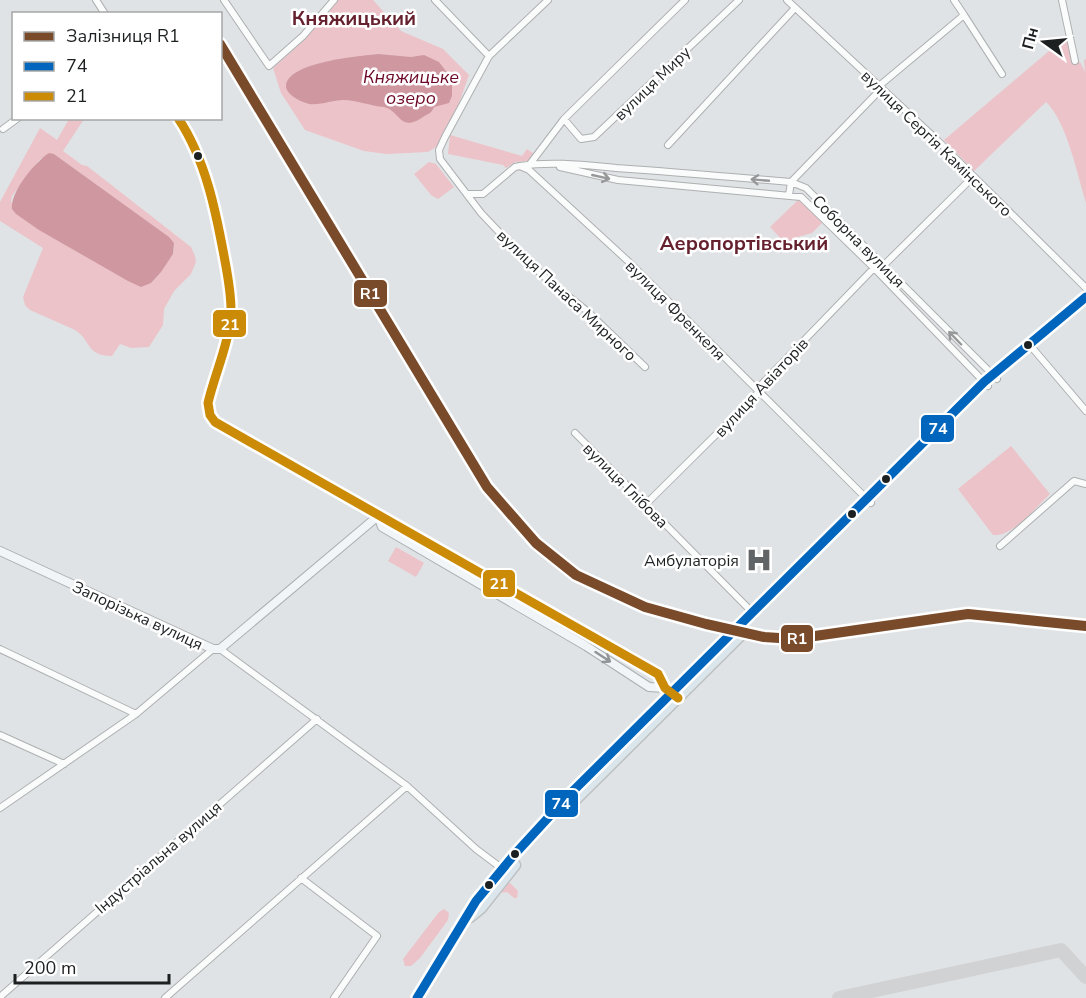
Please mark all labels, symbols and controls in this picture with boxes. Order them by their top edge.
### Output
district label: Княжицький [292,5,416,32]
legend [12,12,222,120]
north arrow [1014,12,1074,72]
text: Залізниця R1 [66,24,180,48]
text: Пн [1017,25,1044,52]
street label: вулиця Миру [610,41,696,126]
text: 74 [66,54,88,78]
water label: Княжицьке озеро [363,65,459,110]
street label: вулиця Сергія Камінського [856,66,1017,222]
text: 21 [66,84,88,108]
unlabelled marker [192,150,204,162]
one-way arrow [592,171,611,183]
one-way arrow [751,174,771,185]
street label: Соборна вулиця [807,191,909,293]
street label: вулиця Панаса Мирного [492,225,641,366]
district label: Аеропортівський [660,230,828,257]
street label: вулиця Френкеля [620,256,730,366]
line badge: R1 [353,279,388,308]
text: R1 [360,283,380,305]
line badge: 21 [212,309,247,338]
text: 21 [220,314,240,336]
one-way arrow [948,330,963,345]
street label: вулиця Авіаторів [710,333,814,442]
unlabelled marker [1022,339,1034,351]
line badge: 74 [920,414,955,443]
text: 74 [928,418,948,440]
street label: вулиця Глібова [578,438,673,533]
unlabelled marker [880,473,892,485]
unlabelled marker [846,508,858,520]
hospital icon: Амбулаторія [744,545,774,575]
place label: Амбулаторія [644,550,739,572]
line badge: 21 [482,569,516,598]
text: 21 [489,573,509,595]
street label: Запорізька вулиця [69,576,206,656]
line badge: R1 [780,624,814,653]
text: R1 [787,628,807,650]
one-way arrow [594,651,611,663]
line badge: 74 [544,789,579,818]
text: 74 [551,793,571,815]
street label: Індустріальна вулиця [91,797,227,919]
unlabelled marker [509,848,521,860]
unlabelled marker [483,879,495,891]
scale bar [15,947,170,985]
text: 200 m [24,956,76,980]

